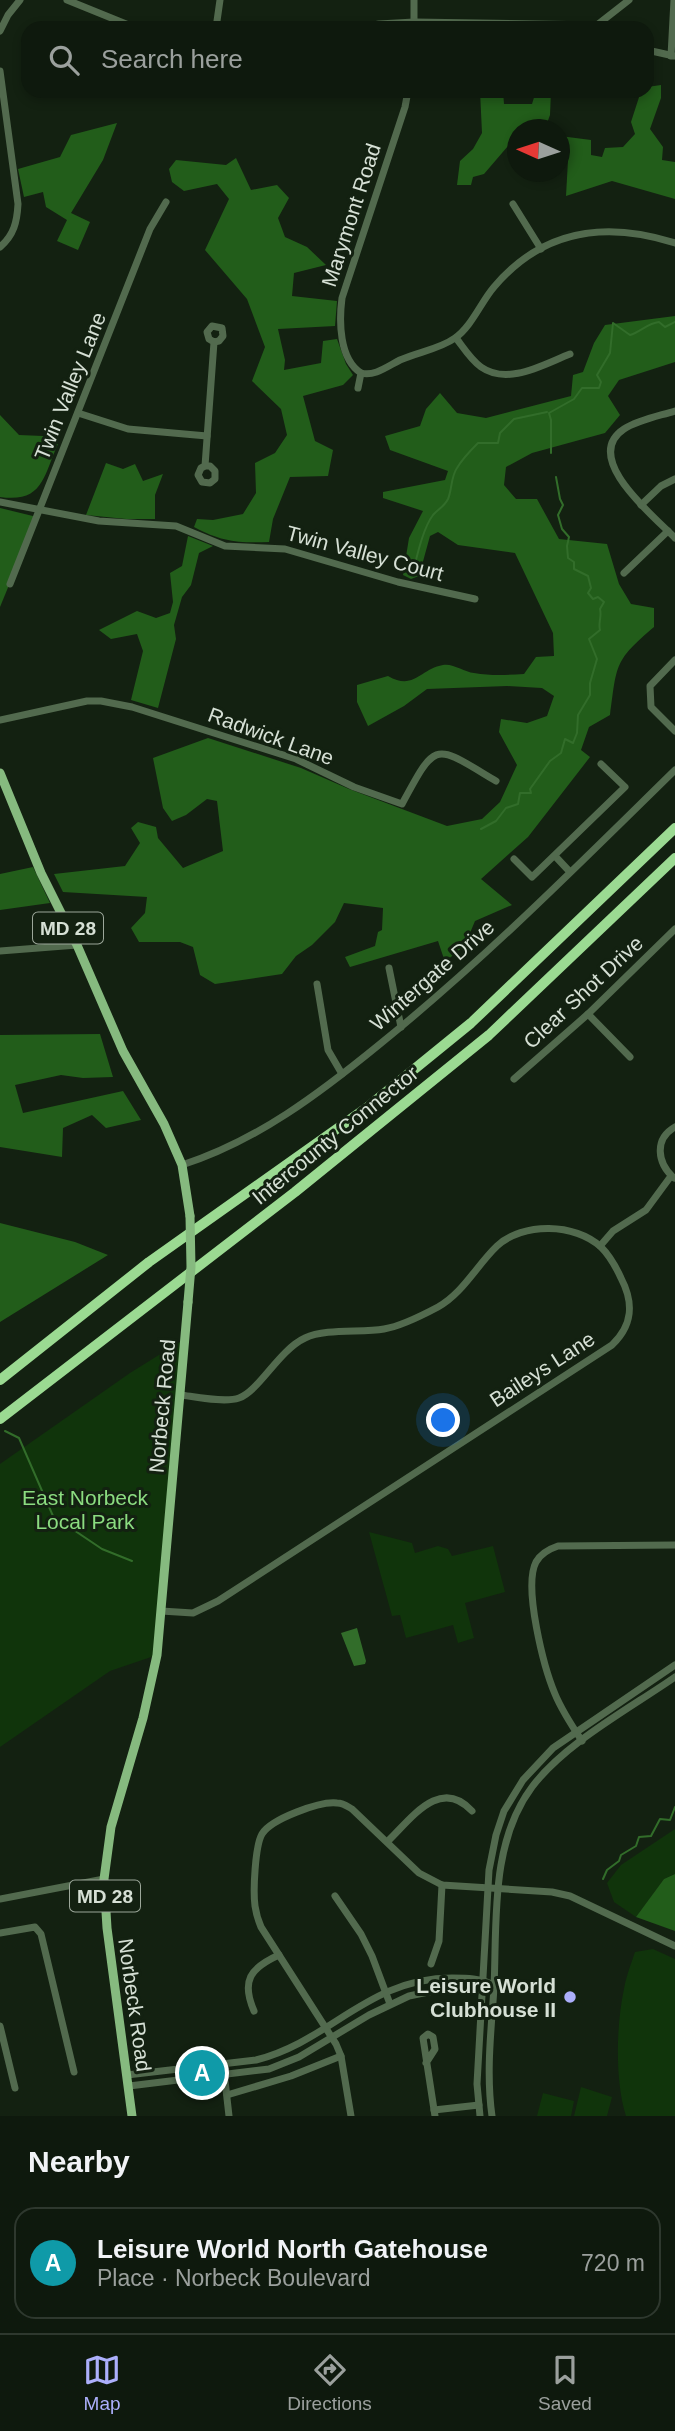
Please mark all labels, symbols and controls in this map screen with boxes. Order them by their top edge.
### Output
search box [21,21,654,98]
icon: search [45,41,83,79]
text: Search here [101,44,243,74]
north arrow [507,119,570,182]
street label: Marymont Road [317,140,385,290]
street label: Twin Valley Lane [30,309,110,463]
street label: Twin Valley Court [284,521,446,585]
street label: Radwick Lane [205,703,337,769]
road number: MD 28 [33,912,103,944]
street label: Wintergate Drive [365,915,499,1035]
street label: Clear Shot Drive [519,931,647,1053]
street label: Intercounty Connector [247,1061,423,1209]
street label: Baileys Lane [485,1327,599,1411]
street label: Norbeck Road [145,1338,179,1474]
your location [426,1403,460,1437]
park label: East Norbeck Local Park [22,1486,149,1533]
road number: MD 28 [70,1880,140,1912]
street label: Norbeck Road [114,1937,156,2073]
place label: Leisure World Clubhouse II [416,1974,556,2021]
marker: Leisure World Clubhouse II [562,1989,578,2005]
pin: A [179,2047,225,2099]
text: Nearby [28,2145,130,2178]
text: Leisure World North Gatehouse [97,2234,488,2264]
text: A [45,2250,61,2276]
text: 720 m [581,2250,645,2276]
text: Place · Norbeck Boulevard [97,2265,371,2291]
tab: Map [83,2351,121,2415]
tab: Directions [287,2351,372,2415]
tab: Saved [538,2351,592,2415]

